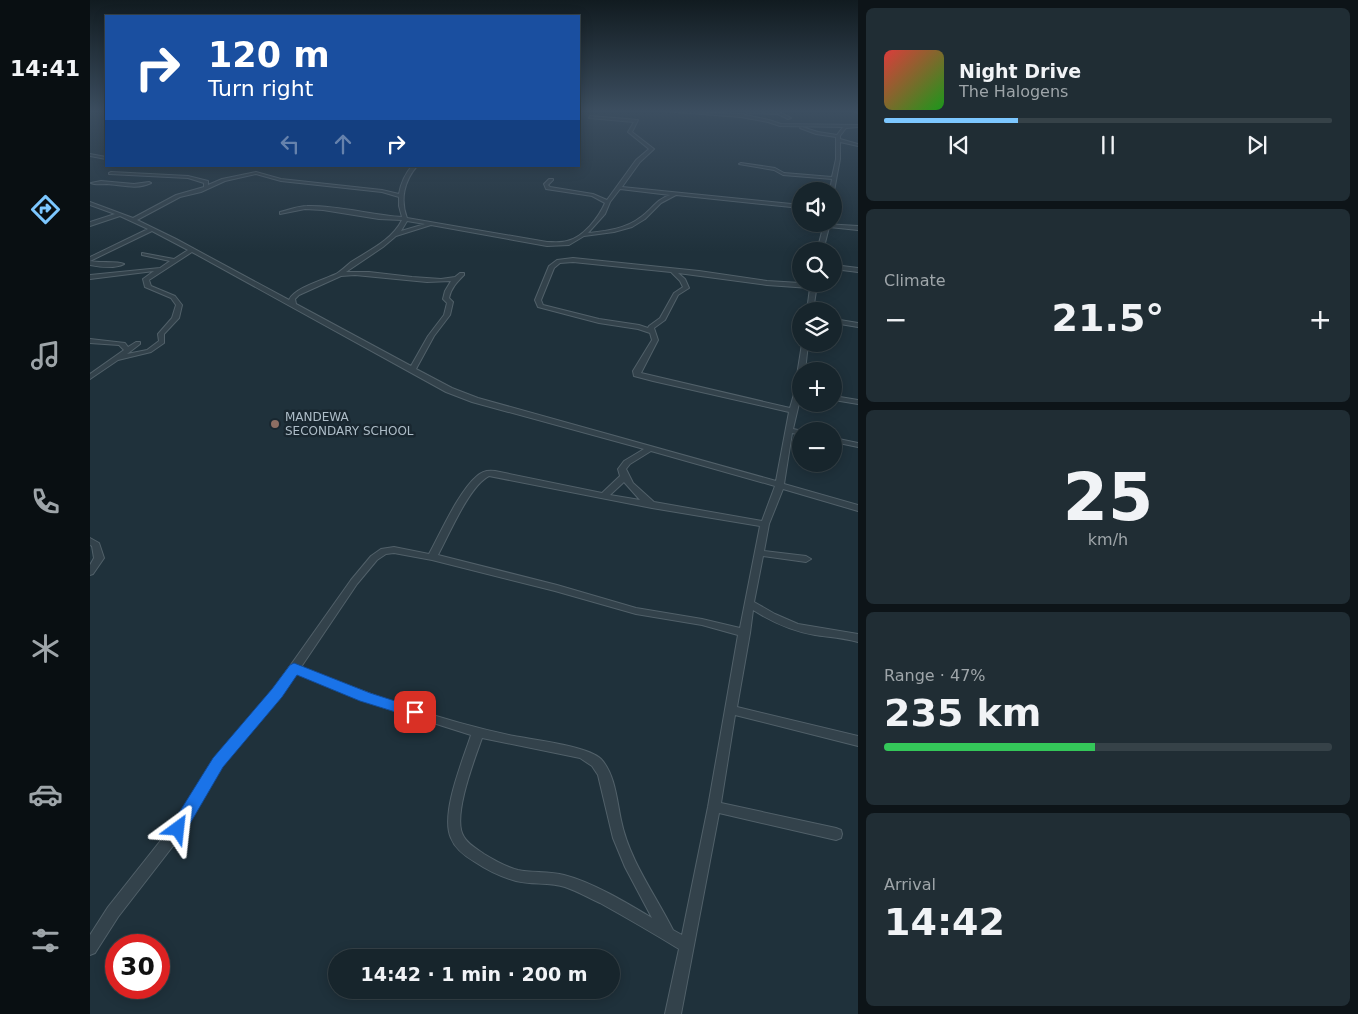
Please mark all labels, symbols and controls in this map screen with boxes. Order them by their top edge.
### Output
icon: right [125,35,190,100]
text: 120 m [208,35,330,75]
text: 14:41 [10,56,80,81]
text: Night Drive [959,60,1081,82]
text: Turn right [208,76,313,101]
text: The Halogens [959,82,1068,101]
icon: left [276,130,304,158]
icon: ahead [329,130,357,158]
icon: right [382,130,410,158]
icon: previous [945,131,973,159]
icon: pause [1094,131,1122,159]
icon: next [1243,131,1271,159]
map controls [792,182,842,472]
button: sound [792,182,842,232]
icon: directions [28,192,63,227]
button: search [792,242,842,292]
text: Climate [884,271,946,290]
text: 21.5° [1052,296,1164,340]
button: layers [792,302,842,352]
text: − [884,303,907,336]
text: + [1309,303,1332,336]
icon: music [28,338,63,373]
button: + [792,362,842,412]
place label: MANDEWA SECONDARY SCHOOL [285,410,414,438]
marker: MANDEWA SECONDARY SCHOOL [269,418,281,430]
button: − [792,422,842,472]
text: 25 [1063,460,1153,535]
icon: phone [28,484,63,519]
text: km/h [1088,530,1128,549]
icon: climate [28,631,63,666]
text: Range · 47% [884,666,986,685]
pin [394,691,436,733]
text: 235 km [884,691,1041,735]
icon: arrive [401,698,429,726]
icon: car [28,777,63,812]
position arrow [151,802,203,854]
text: Arrival [884,875,936,894]
text: 14:42 [884,900,1005,944]
icon: filters [28,923,63,958]
speed limit sign: 30 [105,934,170,999]
text: 14:42 · 1 min · 200 m [360,963,588,985]

